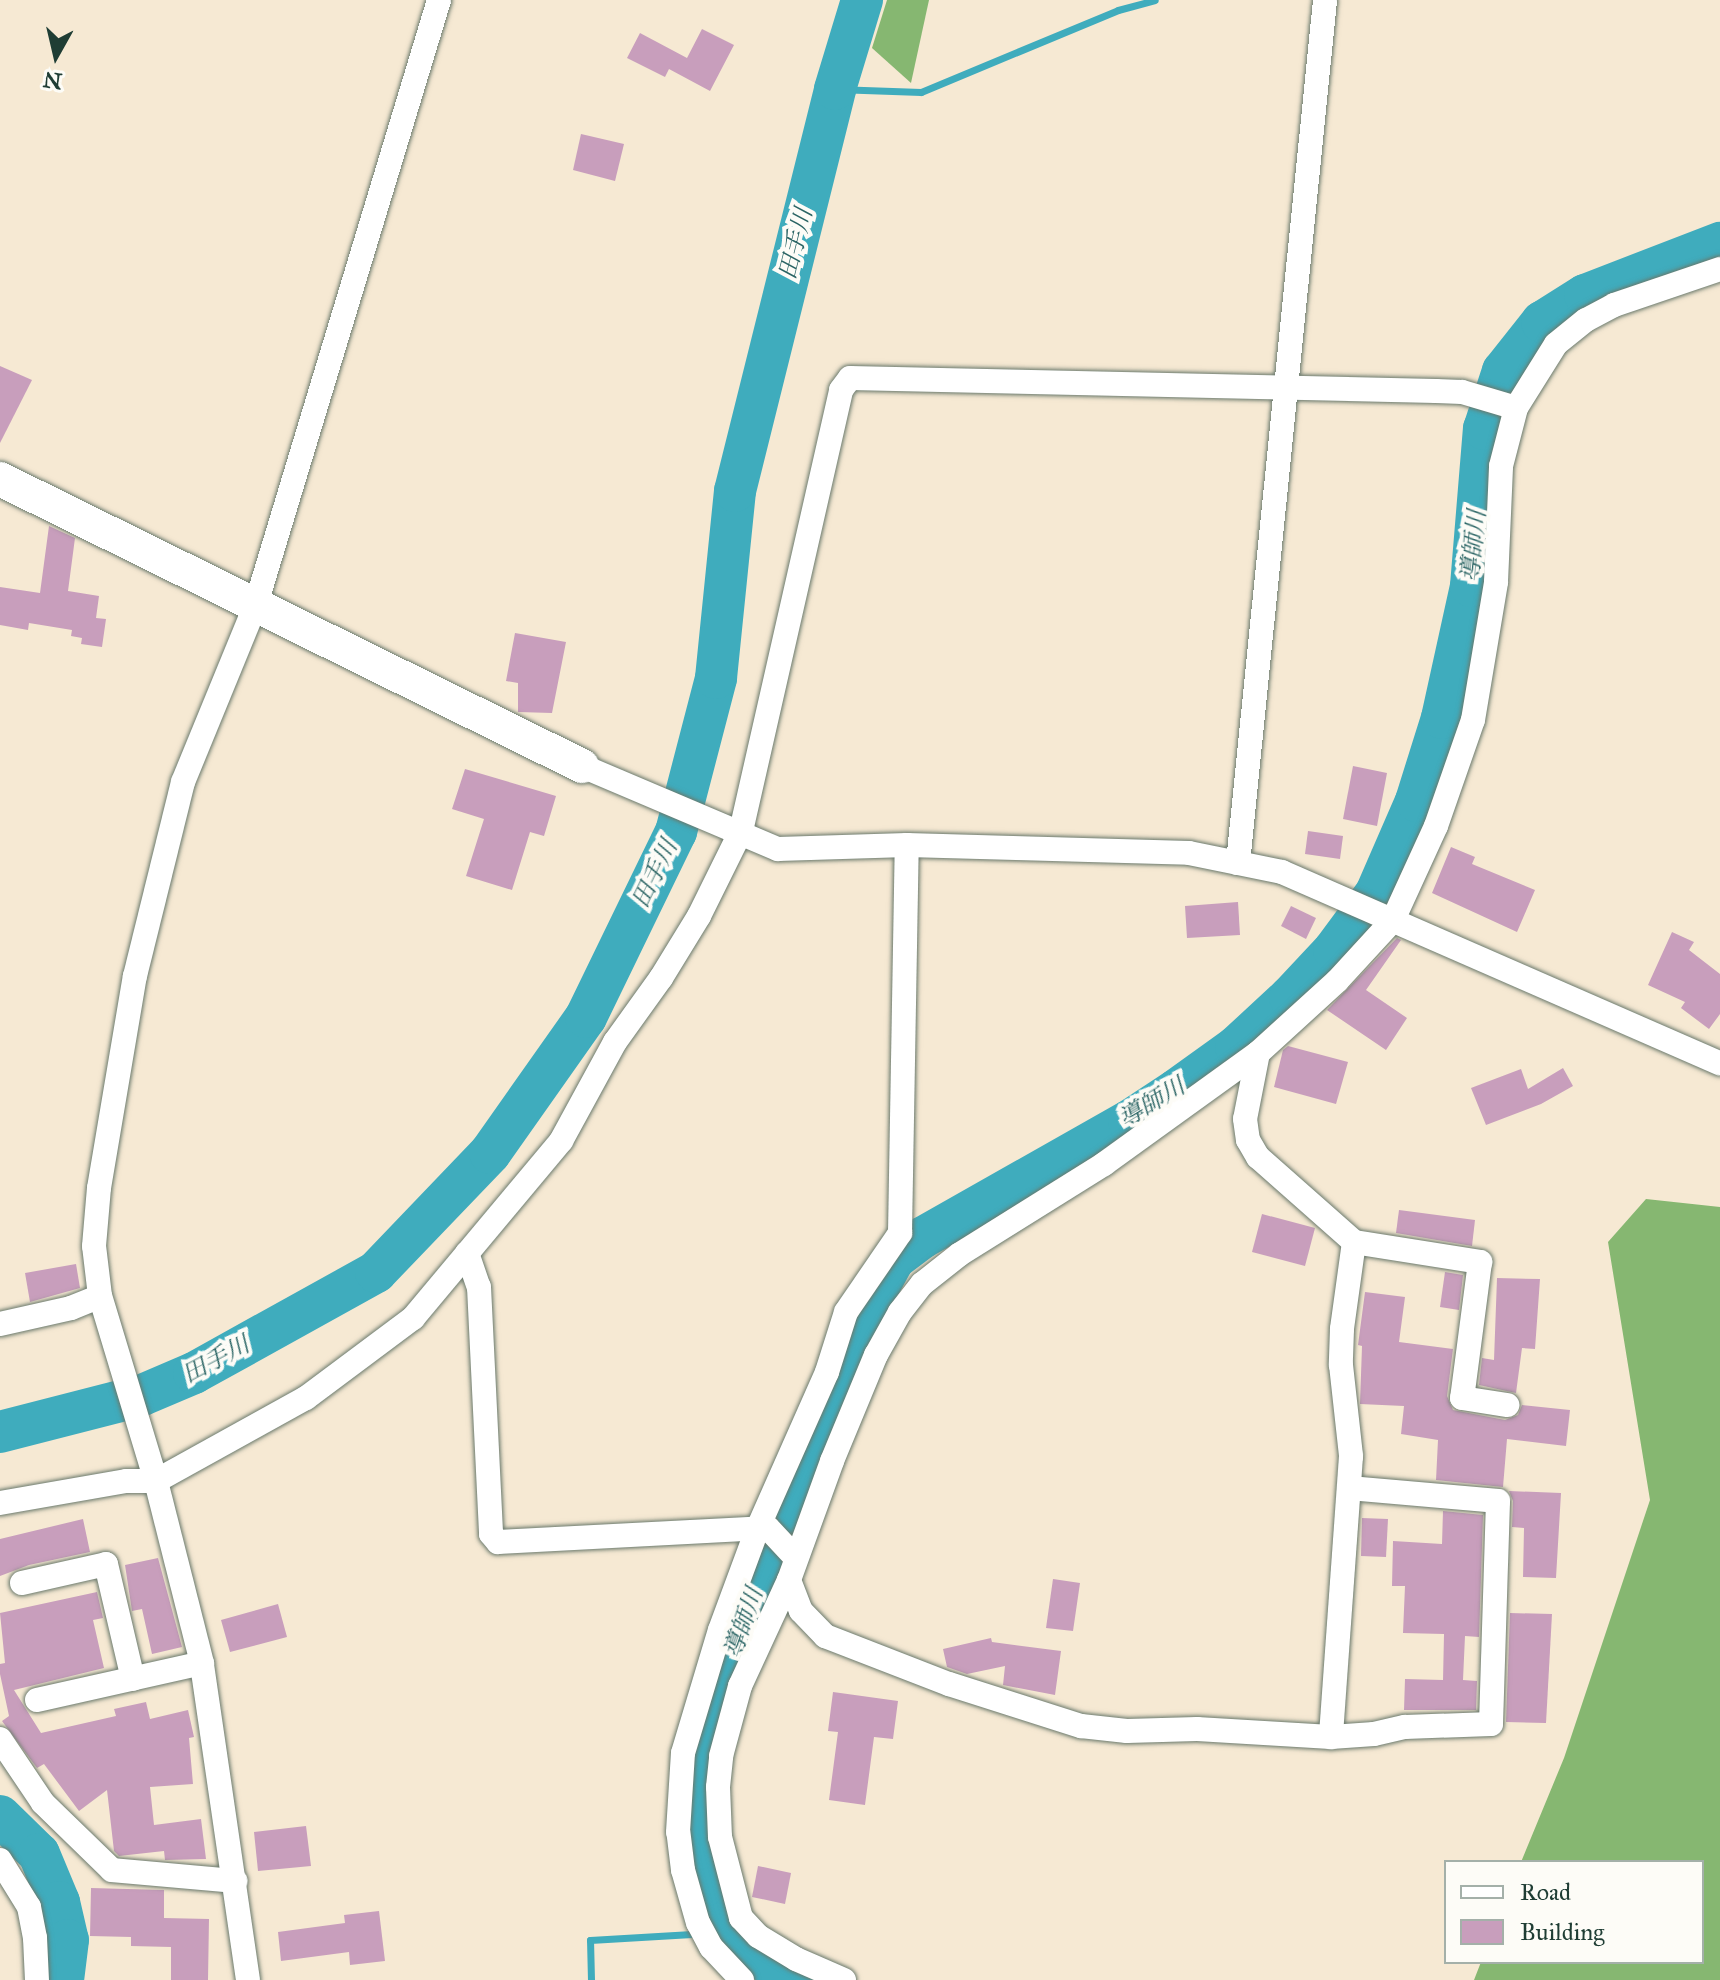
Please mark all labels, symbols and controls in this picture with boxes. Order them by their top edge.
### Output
north arrow [16,16,96,96]
text: N [41,66,64,95]
water label: 田手川 [773,206,819,282]
water label: 導師川 [1456,509,1492,583]
water label: 田手川 [626,835,684,913]
water label: 導師川 [1114,1072,1190,1134]
water label: 田手川 [177,1330,255,1390]
water label: 導師川 [719,1584,769,1662]
legend [1444,1860,1704,1964]
text: Road [1520,1877,1571,1907]
text: Building [1520,1917,1605,1947]

